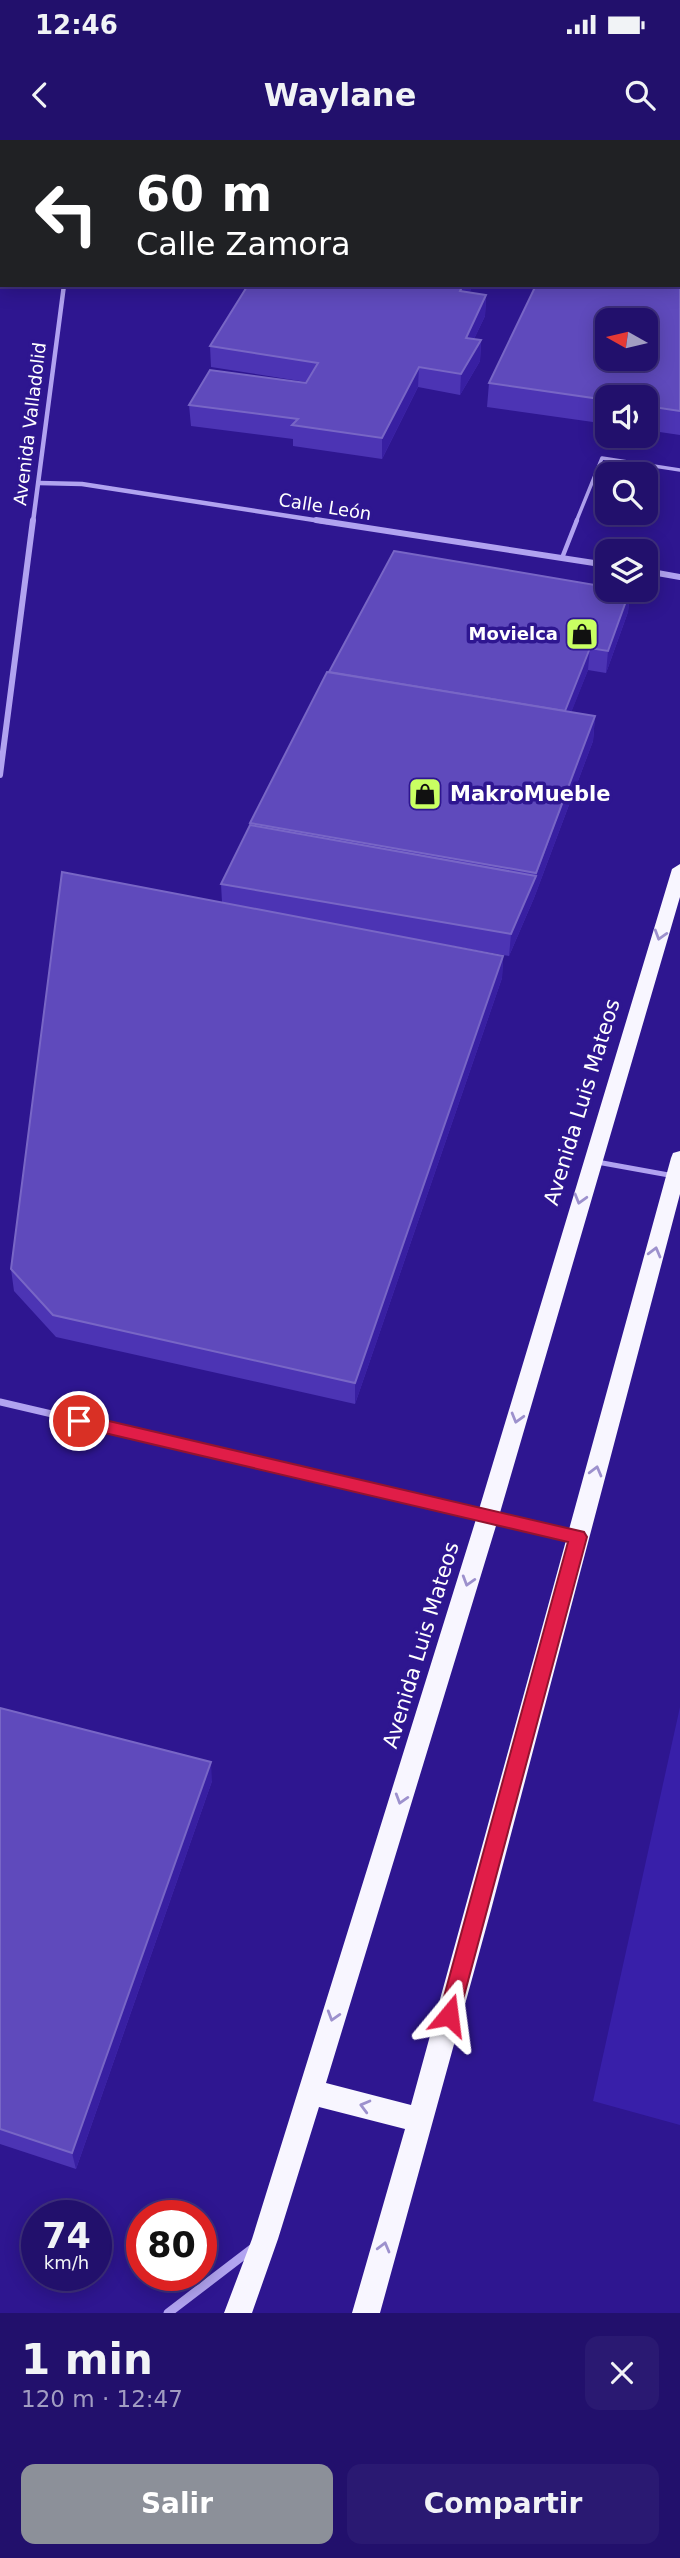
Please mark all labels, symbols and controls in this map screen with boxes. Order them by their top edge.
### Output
text: 12:46 [35,10,118,40]
icon: back [21,76,59,114]
text: Waylane [264,76,416,114]
icon: search [621,76,659,114]
text: 60 m [136,166,272,223]
icon: left [21,168,112,259]
text: Calle Zamora [136,225,351,263]
north arrow [595,308,658,371]
map controls [595,308,658,602]
street label: Avenida Valladolid [9,341,50,507]
button: sound [595,385,658,448]
button: search [595,462,658,525]
street label: Calle León [277,489,373,524]
button: layers [595,539,658,602]
shop icon: Movielca [563,615,601,653]
place label: Movielca [469,623,558,644]
shop icon: MakroMueble [406,775,444,813]
place label: MakroMueble [450,782,610,806]
one-way arrow [654,928,669,940]
street label: Avenida Luis Mateos [539,996,625,1208]
one-way arrow [574,1193,589,1205]
one-way arrow [647,1246,661,1258]
pin [49,1391,109,1451]
icon: arrive [60,1402,98,1440]
one-way arrow [511,1412,525,1424]
one-way arrow [588,1465,602,1477]
street label: Avenida Luis Mateos [378,1539,464,1751]
one-way arrow [462,1575,477,1587]
one-way arrow [394,1792,409,1804]
position arrow [412,1978,486,2052]
one-way arrow [327,2010,342,2022]
one-way arrow [359,2100,371,2114]
speed limit sign: 80 [126,2200,217,2291]
text: 74 [42,2216,91,2256]
one-way arrow [376,2241,391,2253]
text: km/h [44,2252,89,2273]
text: 1 min [21,2335,153,2384]
button: close [585,2336,659,2410]
text: 120 m · 12:47 [21,2386,183,2412]
button: Salir [21,2464,333,2544]
button: Compartir [347,2464,659,2544]

